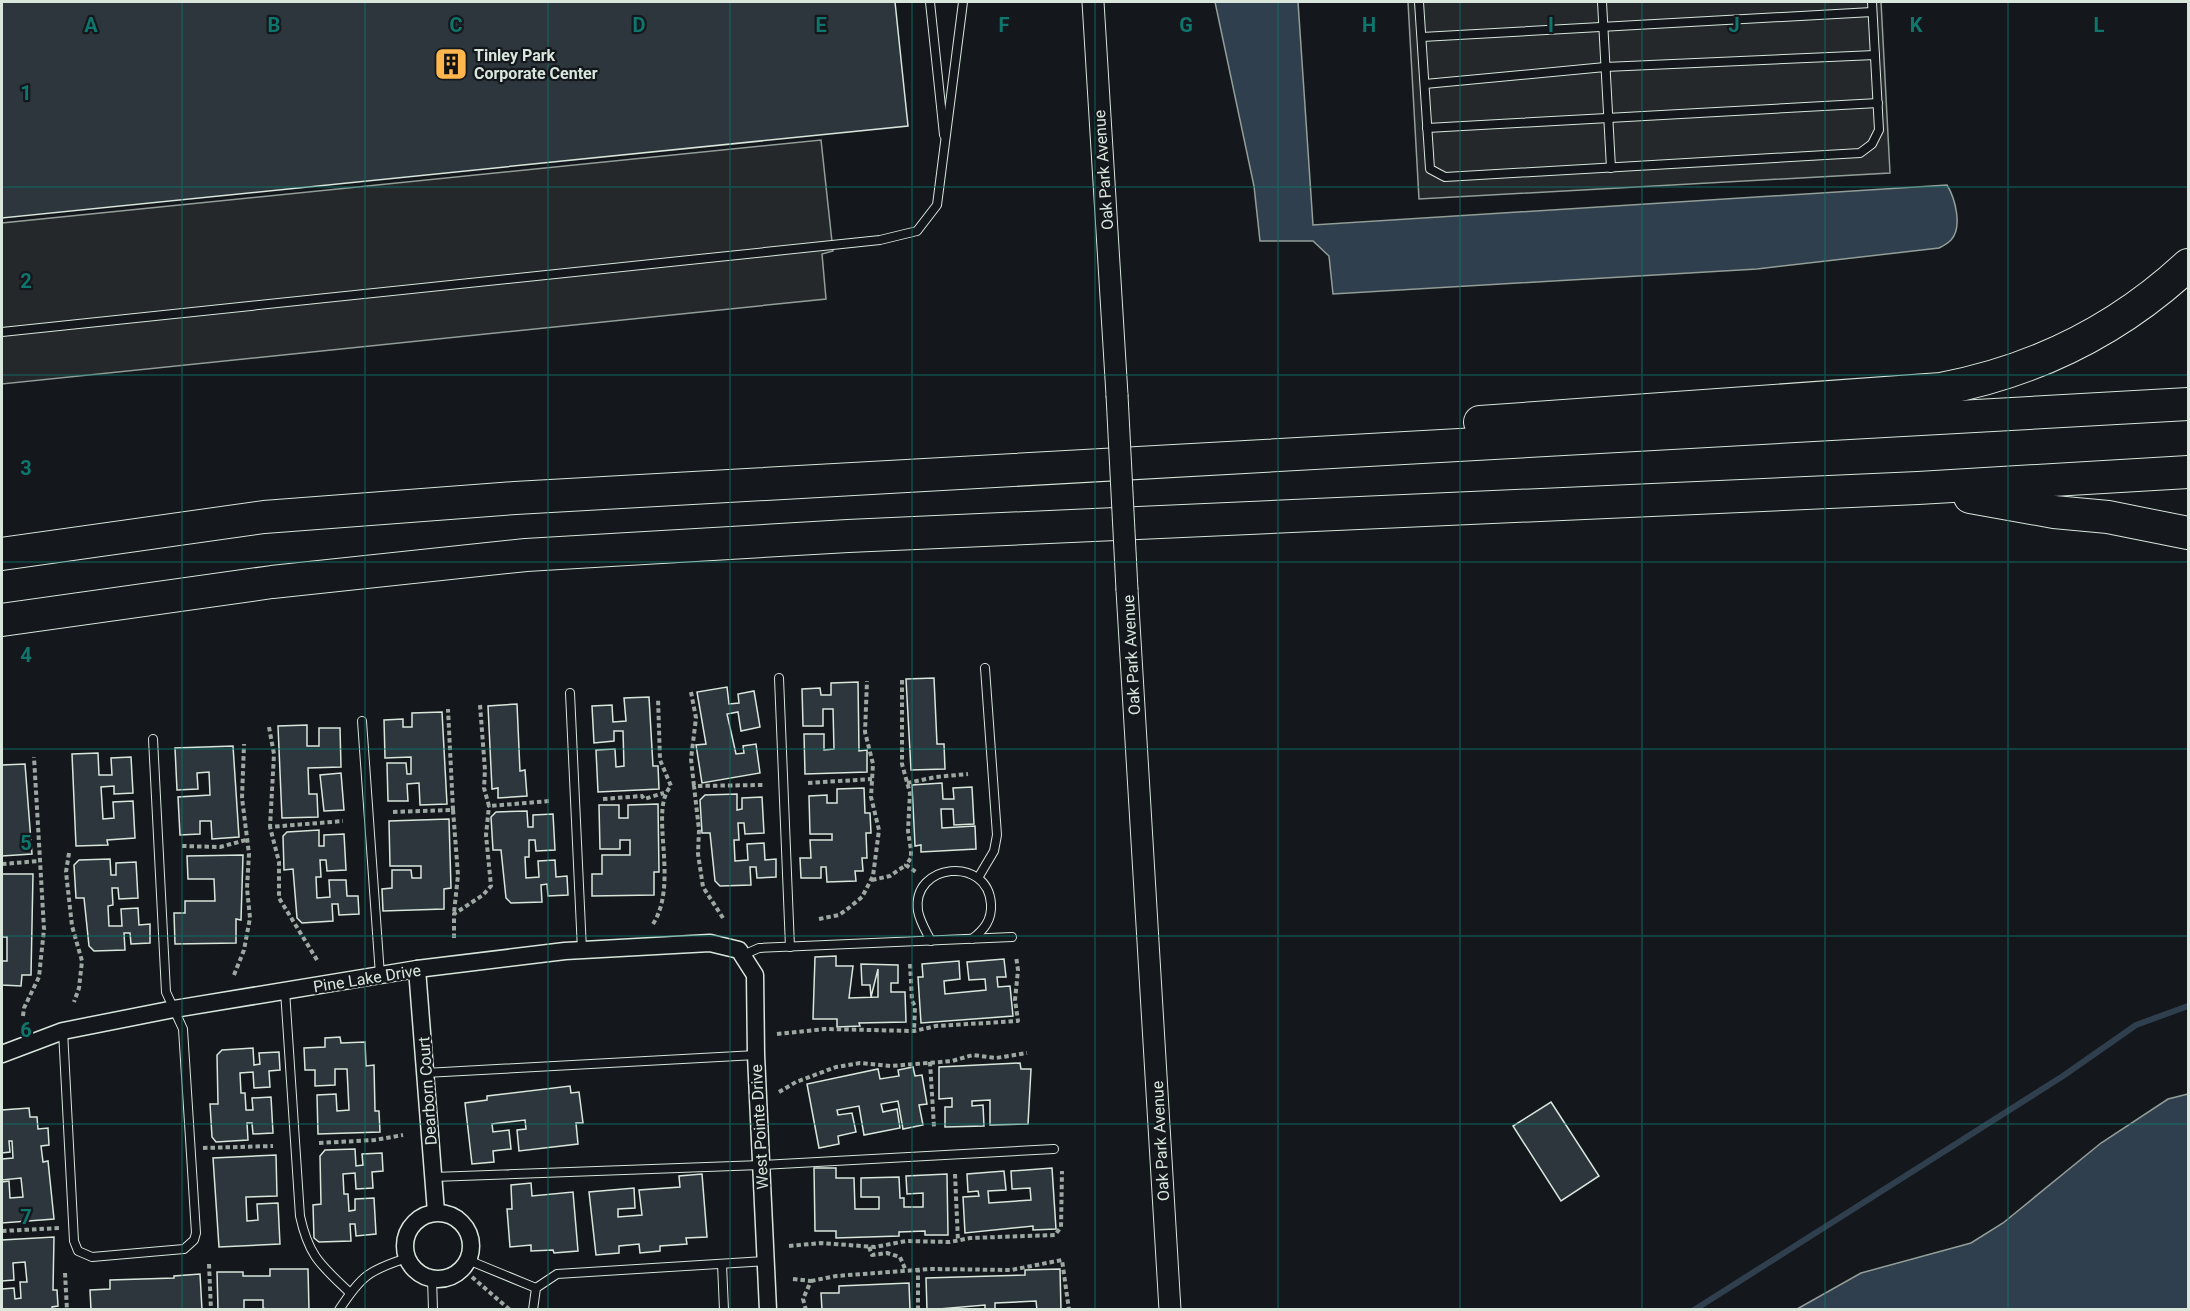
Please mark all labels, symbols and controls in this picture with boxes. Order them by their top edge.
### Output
text: A [84,13,98,37]
text: B [268,13,280,37]
text: C [449,13,463,37]
text: D [633,13,646,37]
text: E [815,13,827,37]
text: F [999,13,1010,37]
text: G [1179,13,1193,37]
text: H [1362,13,1376,37]
text: I [1548,13,1554,37]
text: J [1728,13,1740,37]
text: K [1910,13,1923,37]
text: L [2094,13,2105,37]
building icon: Tinley Park Corporate Center [433,46,469,82]
place label: Tinley Park Corporate Center [474,46,598,83]
text: 1 [20,81,32,105]
street label: Oak Park Avenue [1090,109,1117,231]
text: 2 [20,269,32,293]
text: 3 [20,456,32,480]
street label: Oak Park Avenue [1119,594,1144,716]
text: 4 [20,643,32,667]
text: 5 [20,831,32,855]
street label: Pine Lake Drive [312,961,422,996]
text: 6 [20,1018,32,1042]
street label: Dearborn Court [414,1036,441,1146]
street label: West Pointe Drive [747,1064,772,1190]
street label: Oak Park Avenue [1148,1080,1173,1202]
text: 7 [20,1205,32,1229]

